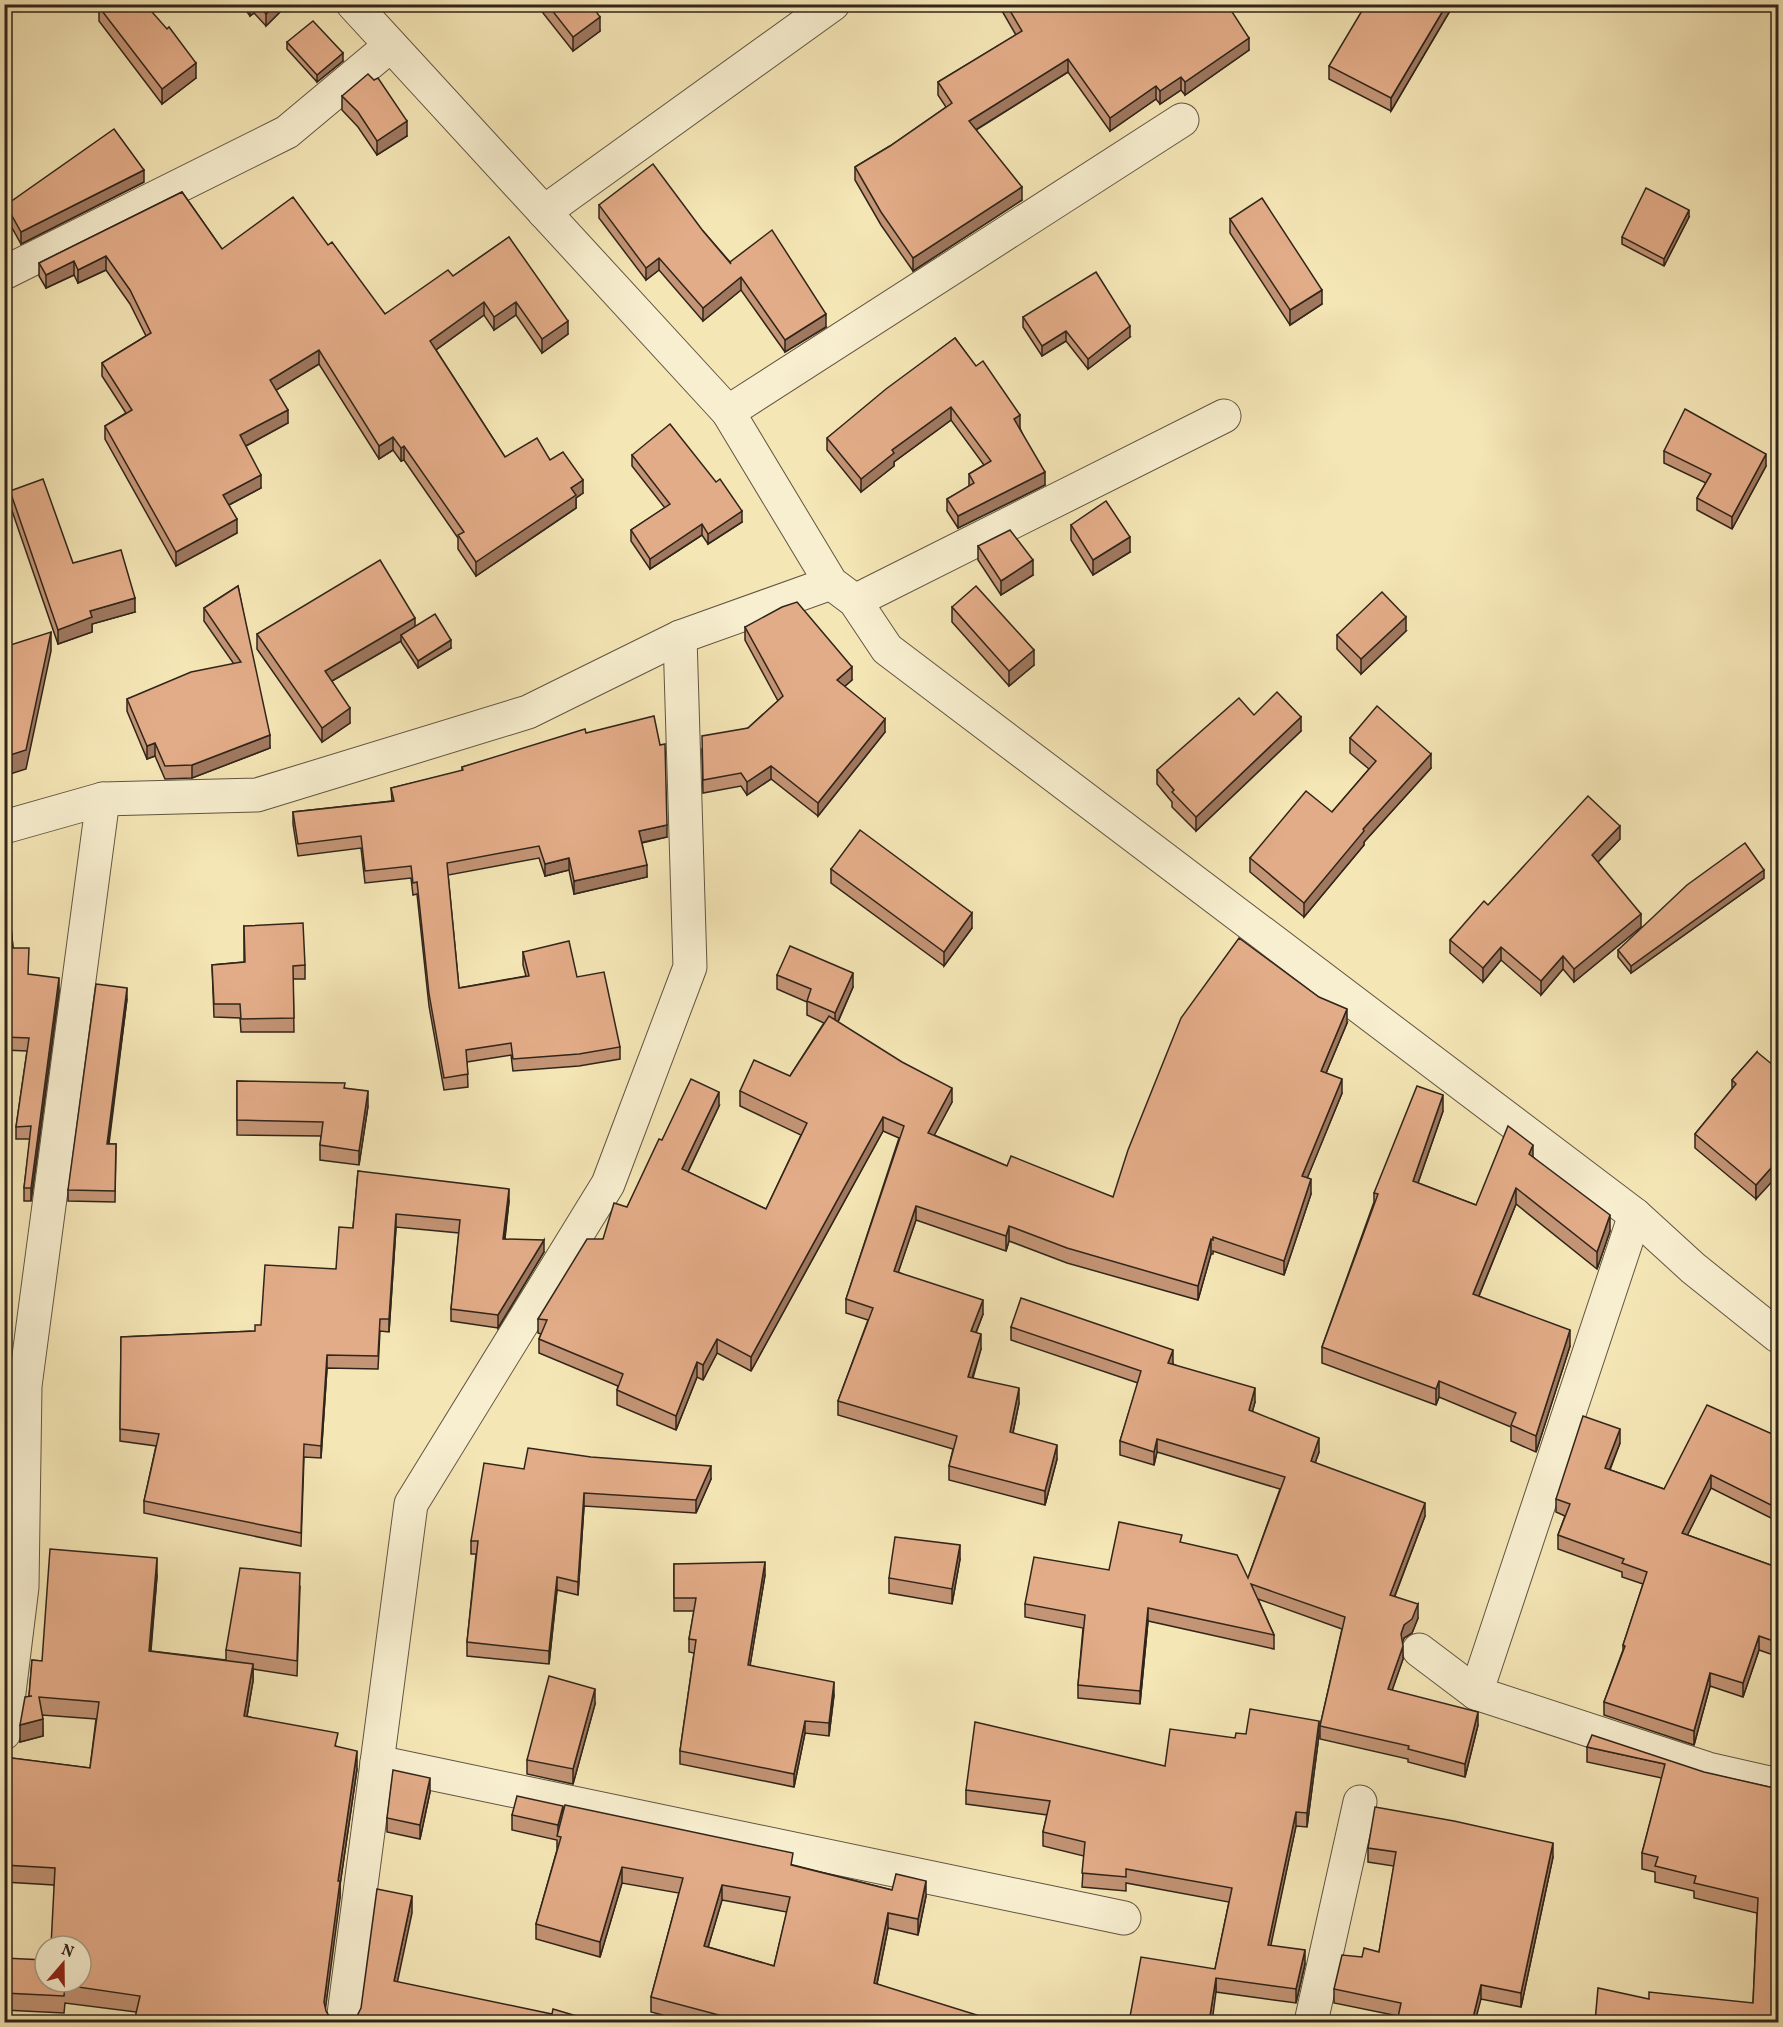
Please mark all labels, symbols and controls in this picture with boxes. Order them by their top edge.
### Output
north arrow [33,1934,93,1994]
text: N [58,1939,77,1964]

